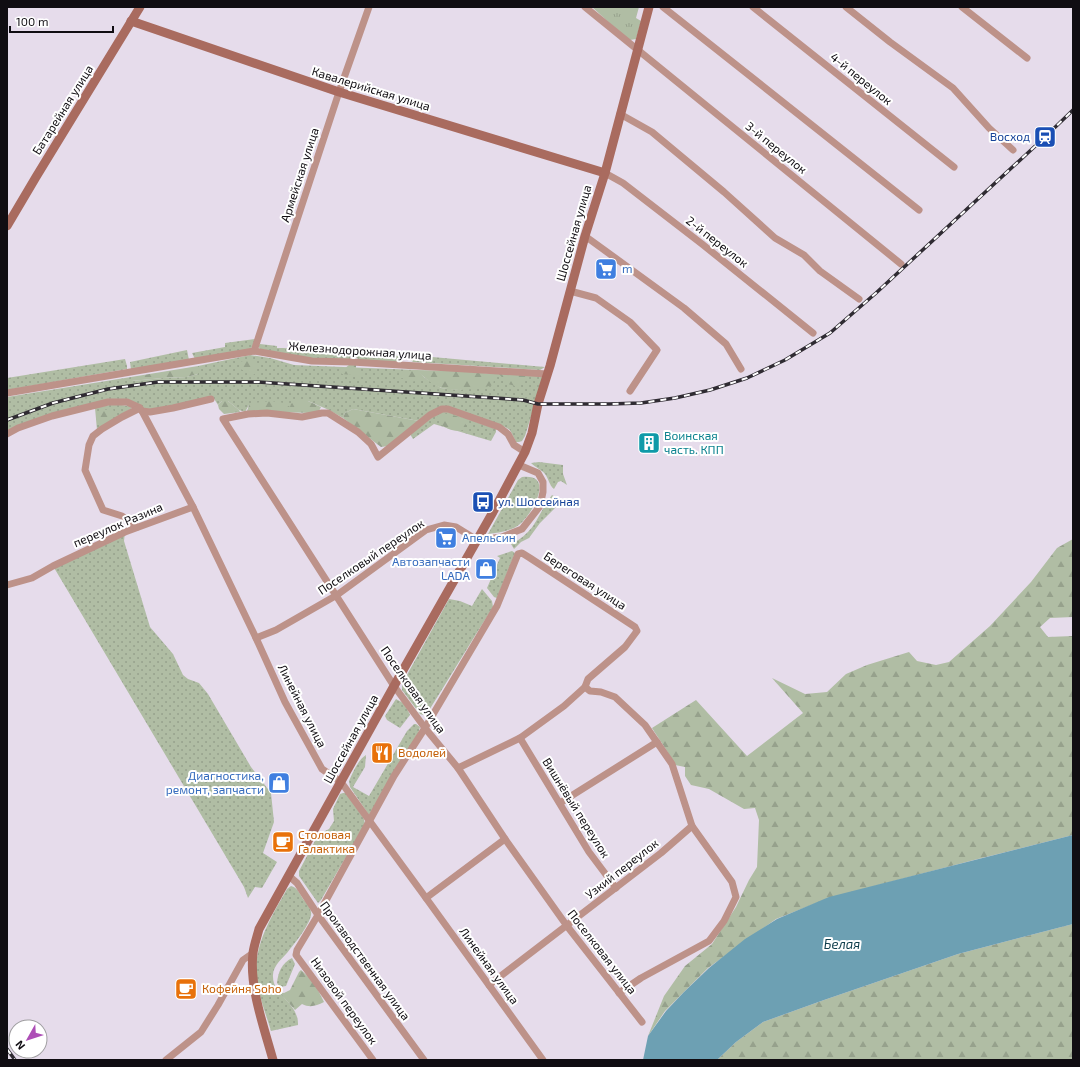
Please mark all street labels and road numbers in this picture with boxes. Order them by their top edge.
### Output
street label: 4-й переулок [827,49,896,108]
street label: Батарейная улица [29,62,96,157]
street label: Кавалерийская улица [310,63,432,114]
street label: 3-й переулок [743,118,810,177]
street label: Армейская улица [277,126,322,224]
street label: Шоссейная улица [553,183,594,283]
street label: 2-й переулок [683,213,752,271]
street label: Железнодорожная улица [288,338,432,363]
street label: переулок Разина [71,499,165,550]
street label: Поселковый переулок [315,515,427,598]
street label: Береговая улица [541,548,629,613]
street label: Поселковая улица [378,643,449,736]
street label: Линейная улица [275,662,330,750]
street label: Шоссейная улица [320,692,381,786]
street label: Вишнёвый переулок [539,755,614,861]
street label: Узкий переулок [582,835,662,902]
street label: Производственная улица [317,898,414,1023]
street label: Поселковая улица [565,906,640,997]
street label: Линейная улица [456,924,522,1007]
street label: Низовой переулок [308,954,381,1048]

